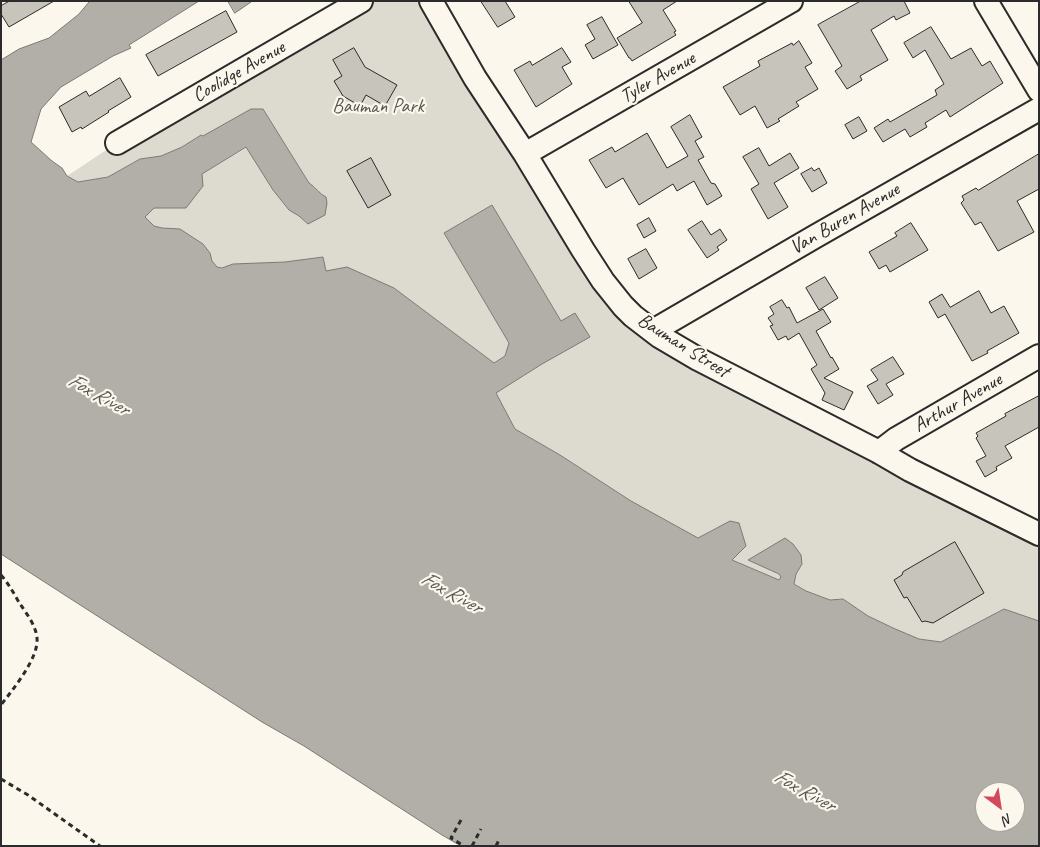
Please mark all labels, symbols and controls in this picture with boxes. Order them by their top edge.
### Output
street label: Coolidge Avenue [188,36,290,108]
street label: Tyler Avenue [616,47,700,109]
park label: Bauman Park [332,95,424,119]
street label: Van Buren Avenue [786,178,904,260]
street label: Bauman Street [633,308,733,384]
water label: Fox River [63,368,133,422]
street label: Arthur Avenue [910,368,1006,438]
water label: Fox River [416,566,486,620]
water label: Fox River [769,764,839,818]
north arrow [975,782,1025,832]
text: N [999,810,1016,829]

